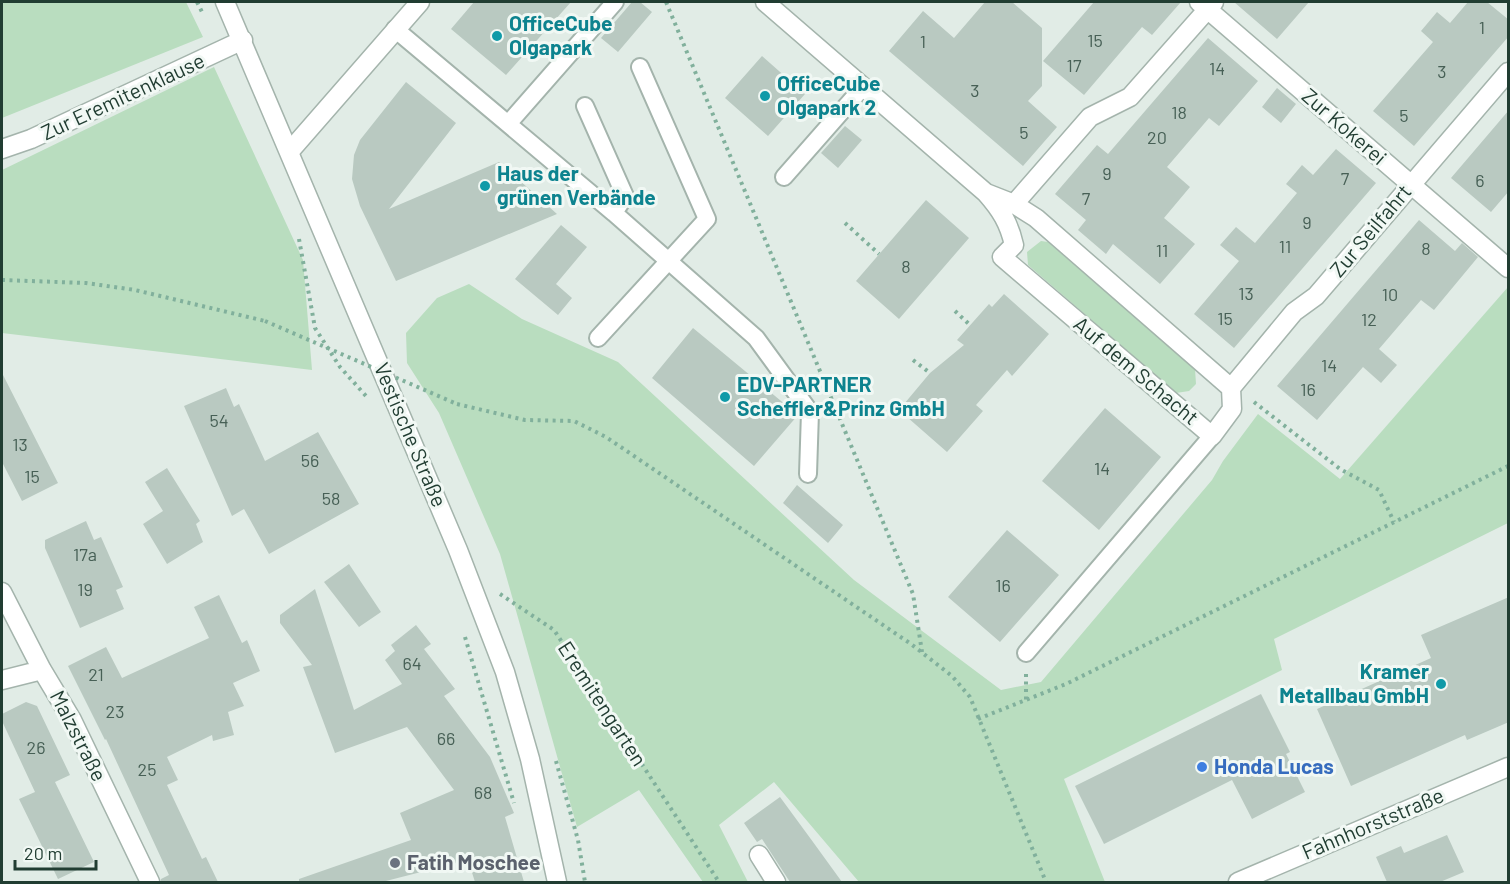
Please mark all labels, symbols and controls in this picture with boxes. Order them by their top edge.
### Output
place label: OfficeCube Olgapark [509,10,613,59]
house number: 1 [1479,16,1485,38]
marker: OfficeCube Olgapark [490,29,504,43]
house number: 15 [1087,29,1103,51]
house number: 1 [920,30,926,52]
street label: Zur Eremitenklause [37,47,208,144]
house number: 17 [1067,54,1082,76]
house number: 14 [1209,57,1225,79]
house number: 3 [1437,60,1447,82]
place label: OfficeCube Olgapark 2 [777,70,881,119]
house number: 3 [970,79,980,101]
street label: Zur Kokerei [1298,82,1392,169]
marker: OfficeCube Olgapark 2 [758,89,772,103]
house number: 18 [1171,101,1187,123]
house number: 5 [1399,104,1409,126]
house number: 5 [1019,121,1029,143]
house number: 20 [1147,126,1167,148]
place label: Haus der grünen Verbände [497,160,656,209]
house number: 9 [1102,162,1112,184]
house number: 7 [1341,167,1350,189]
house number: 6 [1475,169,1485,191]
marker: Haus der grünen Verbände [478,179,492,193]
street label: Zur Seilfahrt [1324,179,1416,281]
house number: 7 [1082,187,1091,209]
house number: 9 [1302,211,1312,233]
house number: 11 [1279,235,1291,257]
house number: 8 [1421,237,1431,259]
house number: 11 [1156,239,1168,261]
house number: 8 [901,255,911,277]
house number: 13 [1238,282,1254,304]
house number: 10 [1382,283,1398,305]
house number: 15 [1217,307,1233,329]
house number: 12 [1361,308,1377,330]
street label: Auf dem Schacht [1070,310,1204,429]
house number: 14 [1321,354,1337,376]
street label: Vestische Straße [370,359,453,510]
place label: EDV-PARTNER Scheffler&Prinz GmbH [737,371,945,420]
house number: 16 [1300,378,1316,400]
marker: EDV-PARTNER Scheffler&Prinz GmbH [718,390,732,404]
house number: 54 [209,409,229,431]
house number: 13 [12,433,28,455]
house number: 56 [301,449,319,471]
house number: 14 [1094,457,1110,479]
house number: 15 [24,465,40,487]
house number: 58 [322,487,340,509]
house number: 17a [73,543,97,565]
house number: 16 [995,574,1011,596]
house number: 19 [77,578,93,600]
street label: Eremitengarten [554,636,653,770]
house number: 64 [402,652,422,674]
place label: Kramer Metallbau GmbH [1279,658,1429,707]
house number: 21 [88,663,104,685]
marker: Kramer Metallbau GmbH [1434,677,1448,691]
street label: Malzstraße [46,686,113,785]
house number: 23 [106,700,124,722]
house number: 66 [437,727,455,749]
house number: 26 [27,736,45,758]
place label: Honda Lucas [1214,753,1334,778]
house number: 25 [138,758,156,780]
marker: Honda Lucas [1195,760,1209,774]
house number: 68 [474,781,492,803]
street label: Fahnhorststraße [1298,782,1447,864]
scale bar [15,833,96,871]
text: 20 m [24,842,62,864]
place label: Fatih Moschee [407,849,541,874]
marker: Fatih Moschee [388,856,402,870]

